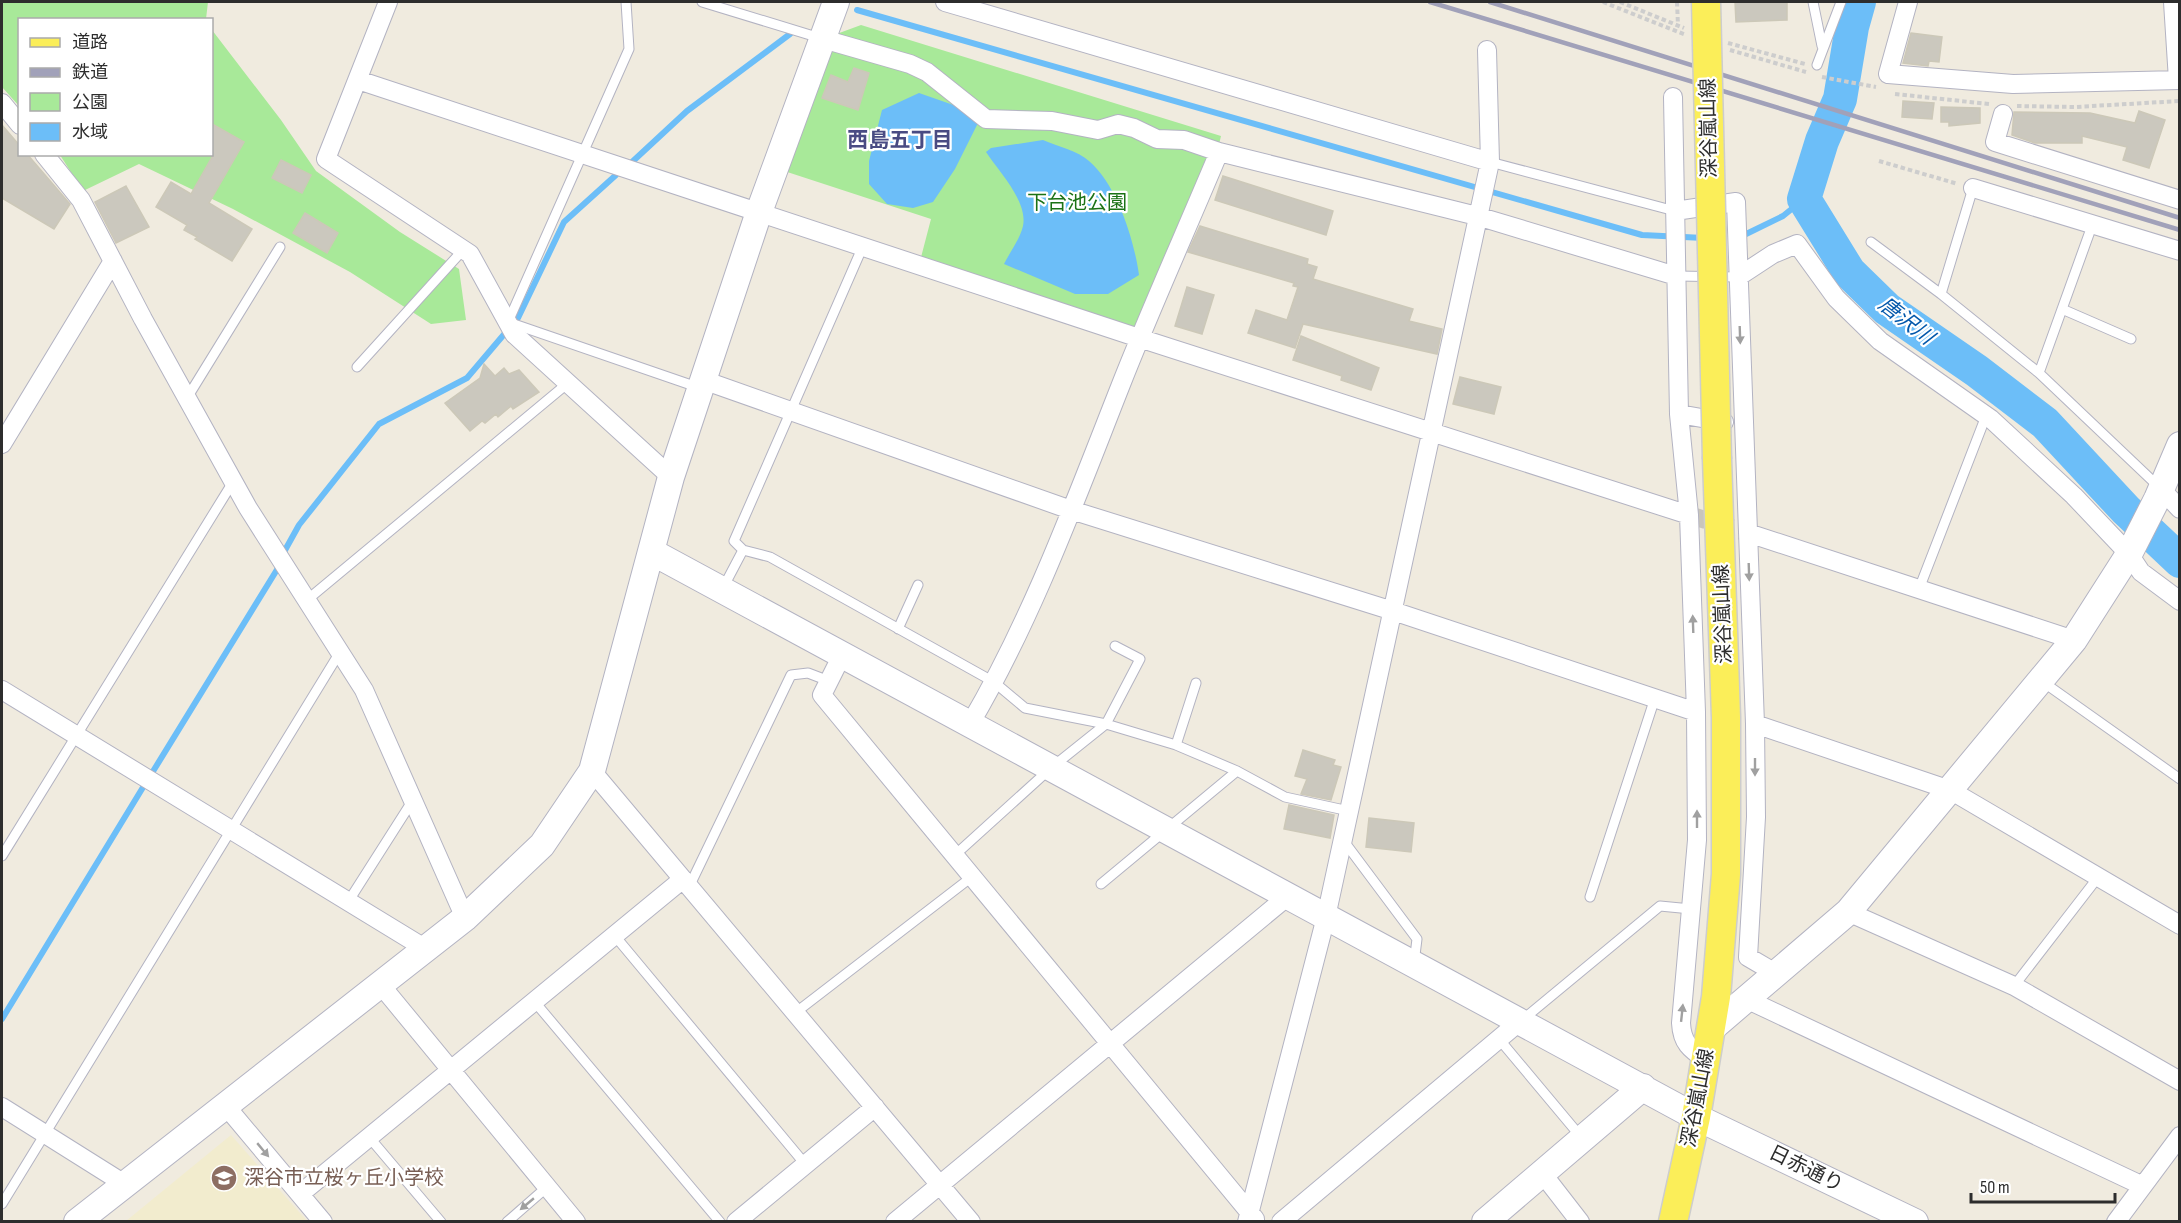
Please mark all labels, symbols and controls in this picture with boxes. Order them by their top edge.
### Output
legend [18,18,213,156]
text: 道路 [72,32,108,53]
text: 鉄道 [72,62,108,83]
street label: 深谷嵐山線 [1696,78,1722,178]
text: 公園 [72,92,108,113]
text: 水域 [72,122,108,143]
district label: 西島五丁目 [848,128,953,153]
park label: 下台池公園 [1027,191,1127,215]
water label: 唐沢川 [1873,292,1940,351]
one-way arrow [1736,326,1745,345]
one-way arrow [1745,563,1754,582]
street label: 深谷嵐山線 [1709,564,1737,664]
one-way arrow [1688,614,1698,633]
one-way arrow [1750,757,1760,776]
one-way arrow [1692,809,1702,828]
one-way arrow [1677,1003,1687,1022]
street label: 深谷嵐山線 [1677,1047,1719,1149]
street label: 日赤通り [1765,1141,1847,1197]
one-way arrow [256,1142,269,1158]
school or university icon: 深谷市立桜ヶ丘小学校 [209,1163,239,1193]
place label: 深谷市立桜ヶ丘小学校 [244,1166,444,1190]
scale bar [1971,1166,2115,1204]
text: 50 m [1980,1177,2010,1198]
one-way arrow [520,1197,535,1210]

